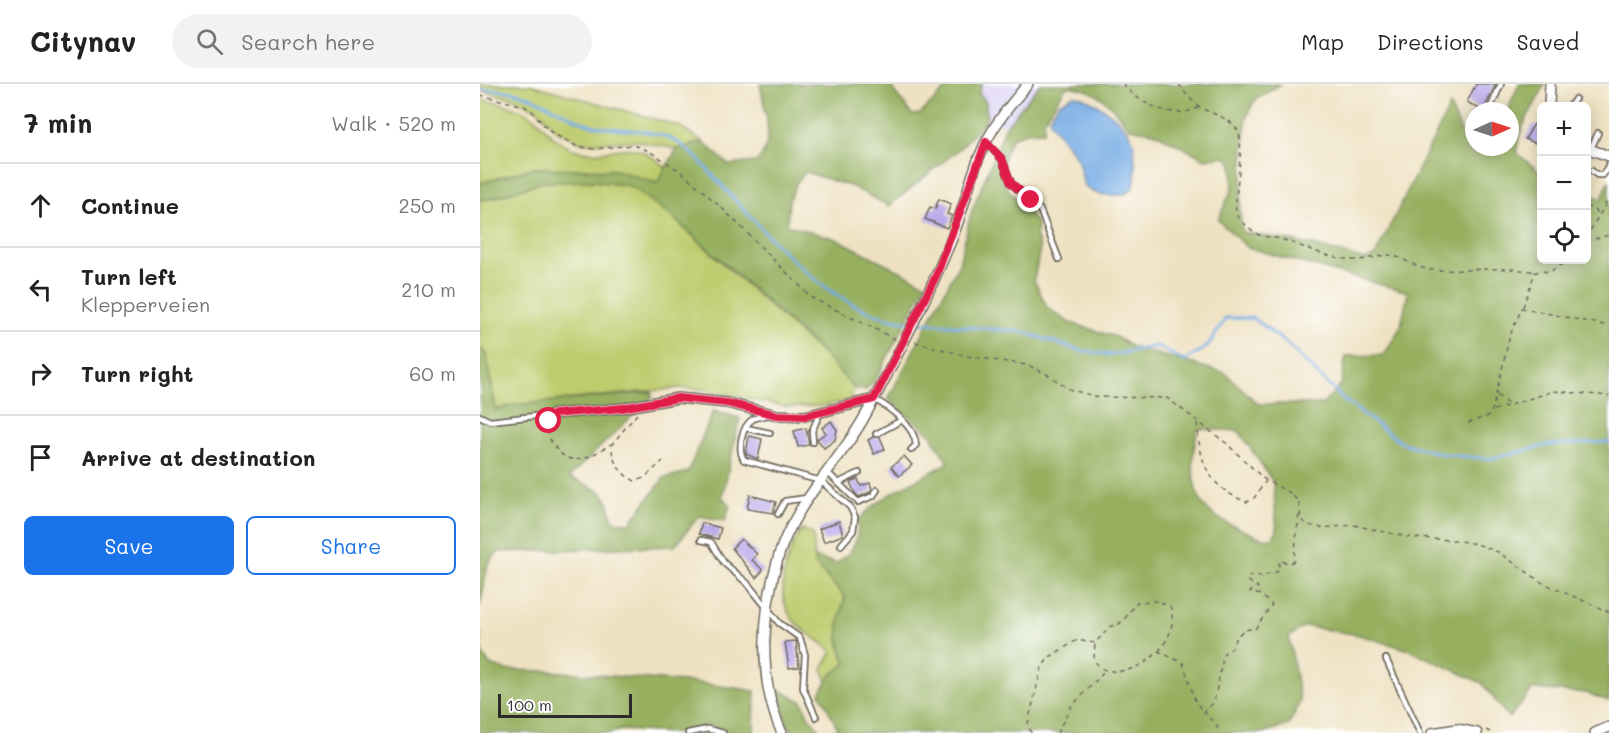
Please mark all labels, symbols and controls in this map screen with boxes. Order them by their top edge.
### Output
search box [172,14,592,68]
text: Citynav [30,23,136,59]
icon: search [193,25,226,58]
text: Search here [241,27,375,56]
text: Map [1301,28,1344,55]
text: Directions [1377,28,1484,55]
text: Saved [1517,28,1579,55]
north arrow [1465,102,1519,156]
map controls [1537,102,1591,264]
button: + [1537,102,1591,156]
text: 7 min [24,106,92,140]
text: Walk · 520 m [331,110,456,136]
button: − [1537,156,1591,210]
route end [1017,186,1043,212]
icon: ahead [24,189,57,222]
text: Continue [81,191,179,220]
text: 250 m [399,192,456,218]
button: locate [1537,210,1591,264]
text: Turn left [81,262,177,291]
icon: left [24,273,57,306]
text: 210 m [401,276,456,302]
text: Klepperveien [81,291,210,317]
icon: right [24,357,57,390]
text: Turn right [81,359,193,388]
text: 60 m [409,360,456,386]
route start [535,407,561,433]
icon: arrive [24,441,57,474]
text: Arrive at destination [81,443,316,472]
button: Save [24,516,234,575]
button: Share [246,516,456,575]
scale bar [498,691,632,718]
text: 100 m [507,694,552,715]

